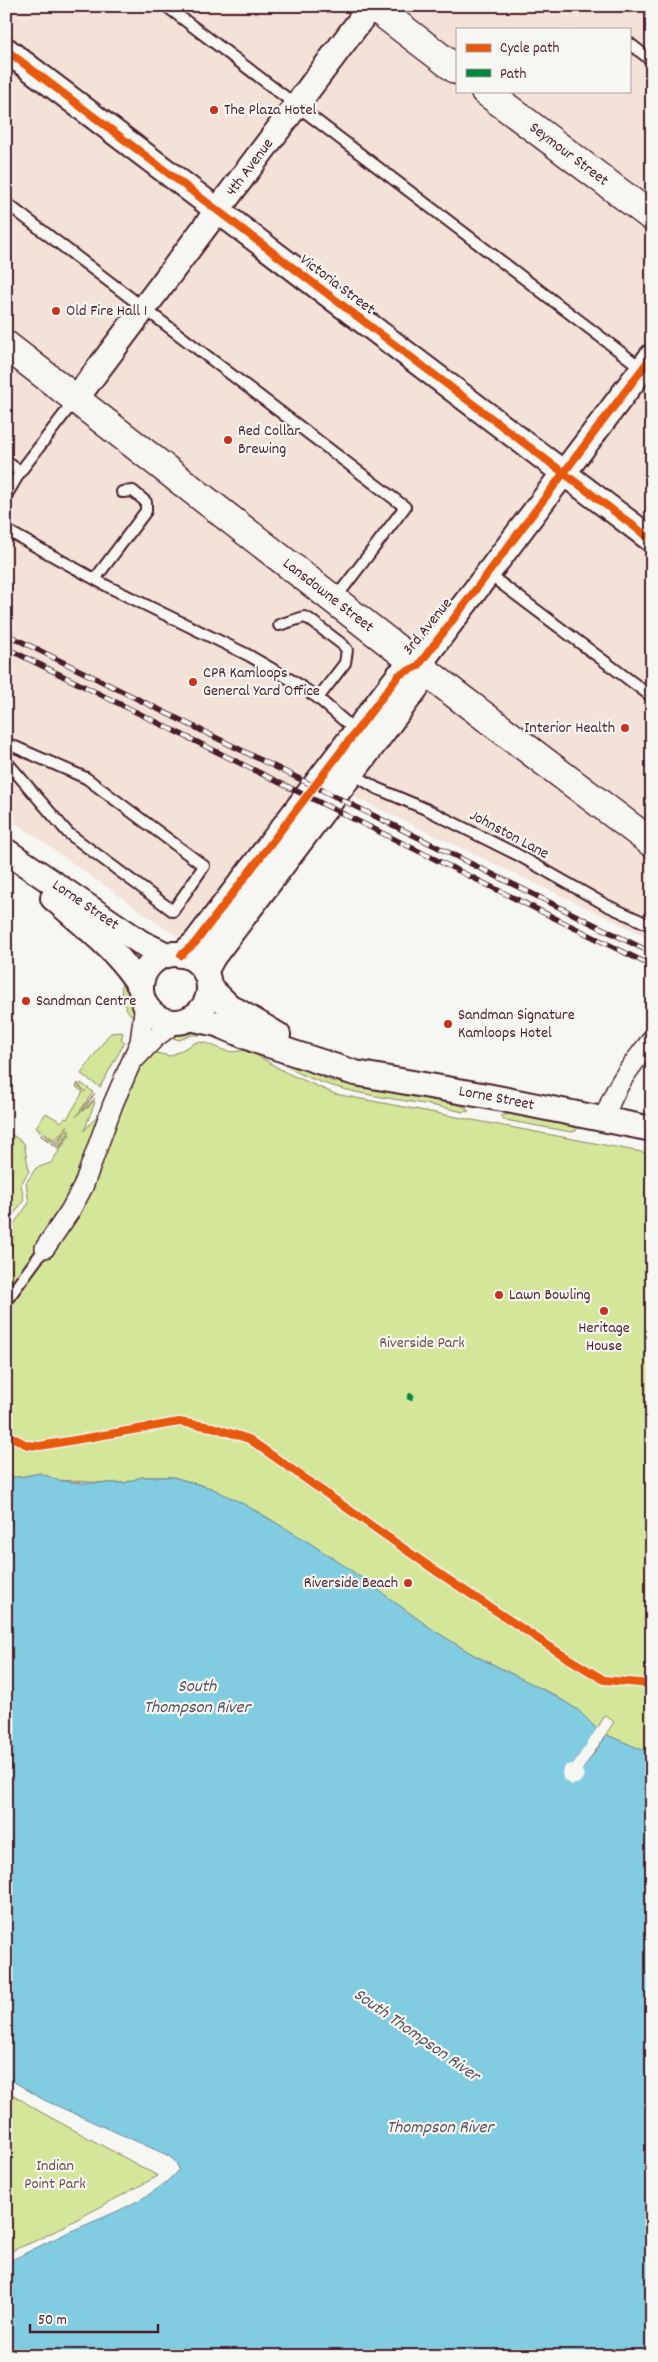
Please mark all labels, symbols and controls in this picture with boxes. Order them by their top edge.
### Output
legend [456,28,630,92]
text: Cycle path [500,38,560,60]
text: Path [500,64,526,86]
place label: The Plaza Hotel [224,99,317,122]
marker: The Plaza Hotel [208,104,220,116]
street label: Seymour Street [524,117,613,192]
street label: 4th Avenue [220,133,279,201]
street label: Victoria Street [295,249,380,321]
place label: Old Fire Hall 1 [66,300,147,323]
marker: Old Fire Hall 1 [50,305,62,317]
place label: Red Collar Brewing [238,420,300,461]
marker: Red Collar Brewing [222,434,234,446]
street label: Lansdowne Street [278,552,379,638]
street label: 3rd Avenue [398,593,458,661]
place label: CPR Kamloops General Yard Office [203,662,320,703]
marker: CPR Kamloops General Yard Office [187,676,199,688]
place label: Interior Health [524,717,615,740]
marker: Interior Health [619,722,631,734]
street label: Johnston Lane [465,804,553,866]
street label: Lorne Street [47,874,124,936]
place label: Sandman Centre [36,990,136,1013]
marker: Sandman Centre [20,995,32,1007]
place label: Sandman Signature Kamloops Hotel [458,1004,575,1045]
marker: Sandman Signature Kamloops Hotel [442,1018,454,1030]
street label: Lorne Street [457,1080,537,1117]
place label: Lawn Bowling [509,1284,591,1307]
marker: Lawn Bowling [493,1289,505,1301]
marker: Heritage House [598,1305,610,1317]
place label: Heritage House [578,1317,630,1358]
park label: Riverside Park [379,1332,465,1355]
place label: Riverside Beach [304,1572,398,1595]
marker: Riverside Beach [402,1577,414,1589]
water label: South Thompson River [144,1675,252,1721]
water label: South Thompson River [348,1983,486,2090]
water label: Thompson River [387,2116,495,2141]
park label: Indian Point Park [24,2155,86,2196]
scale bar [30,2302,158,2334]
text: 50 m [38,2310,67,2332]

